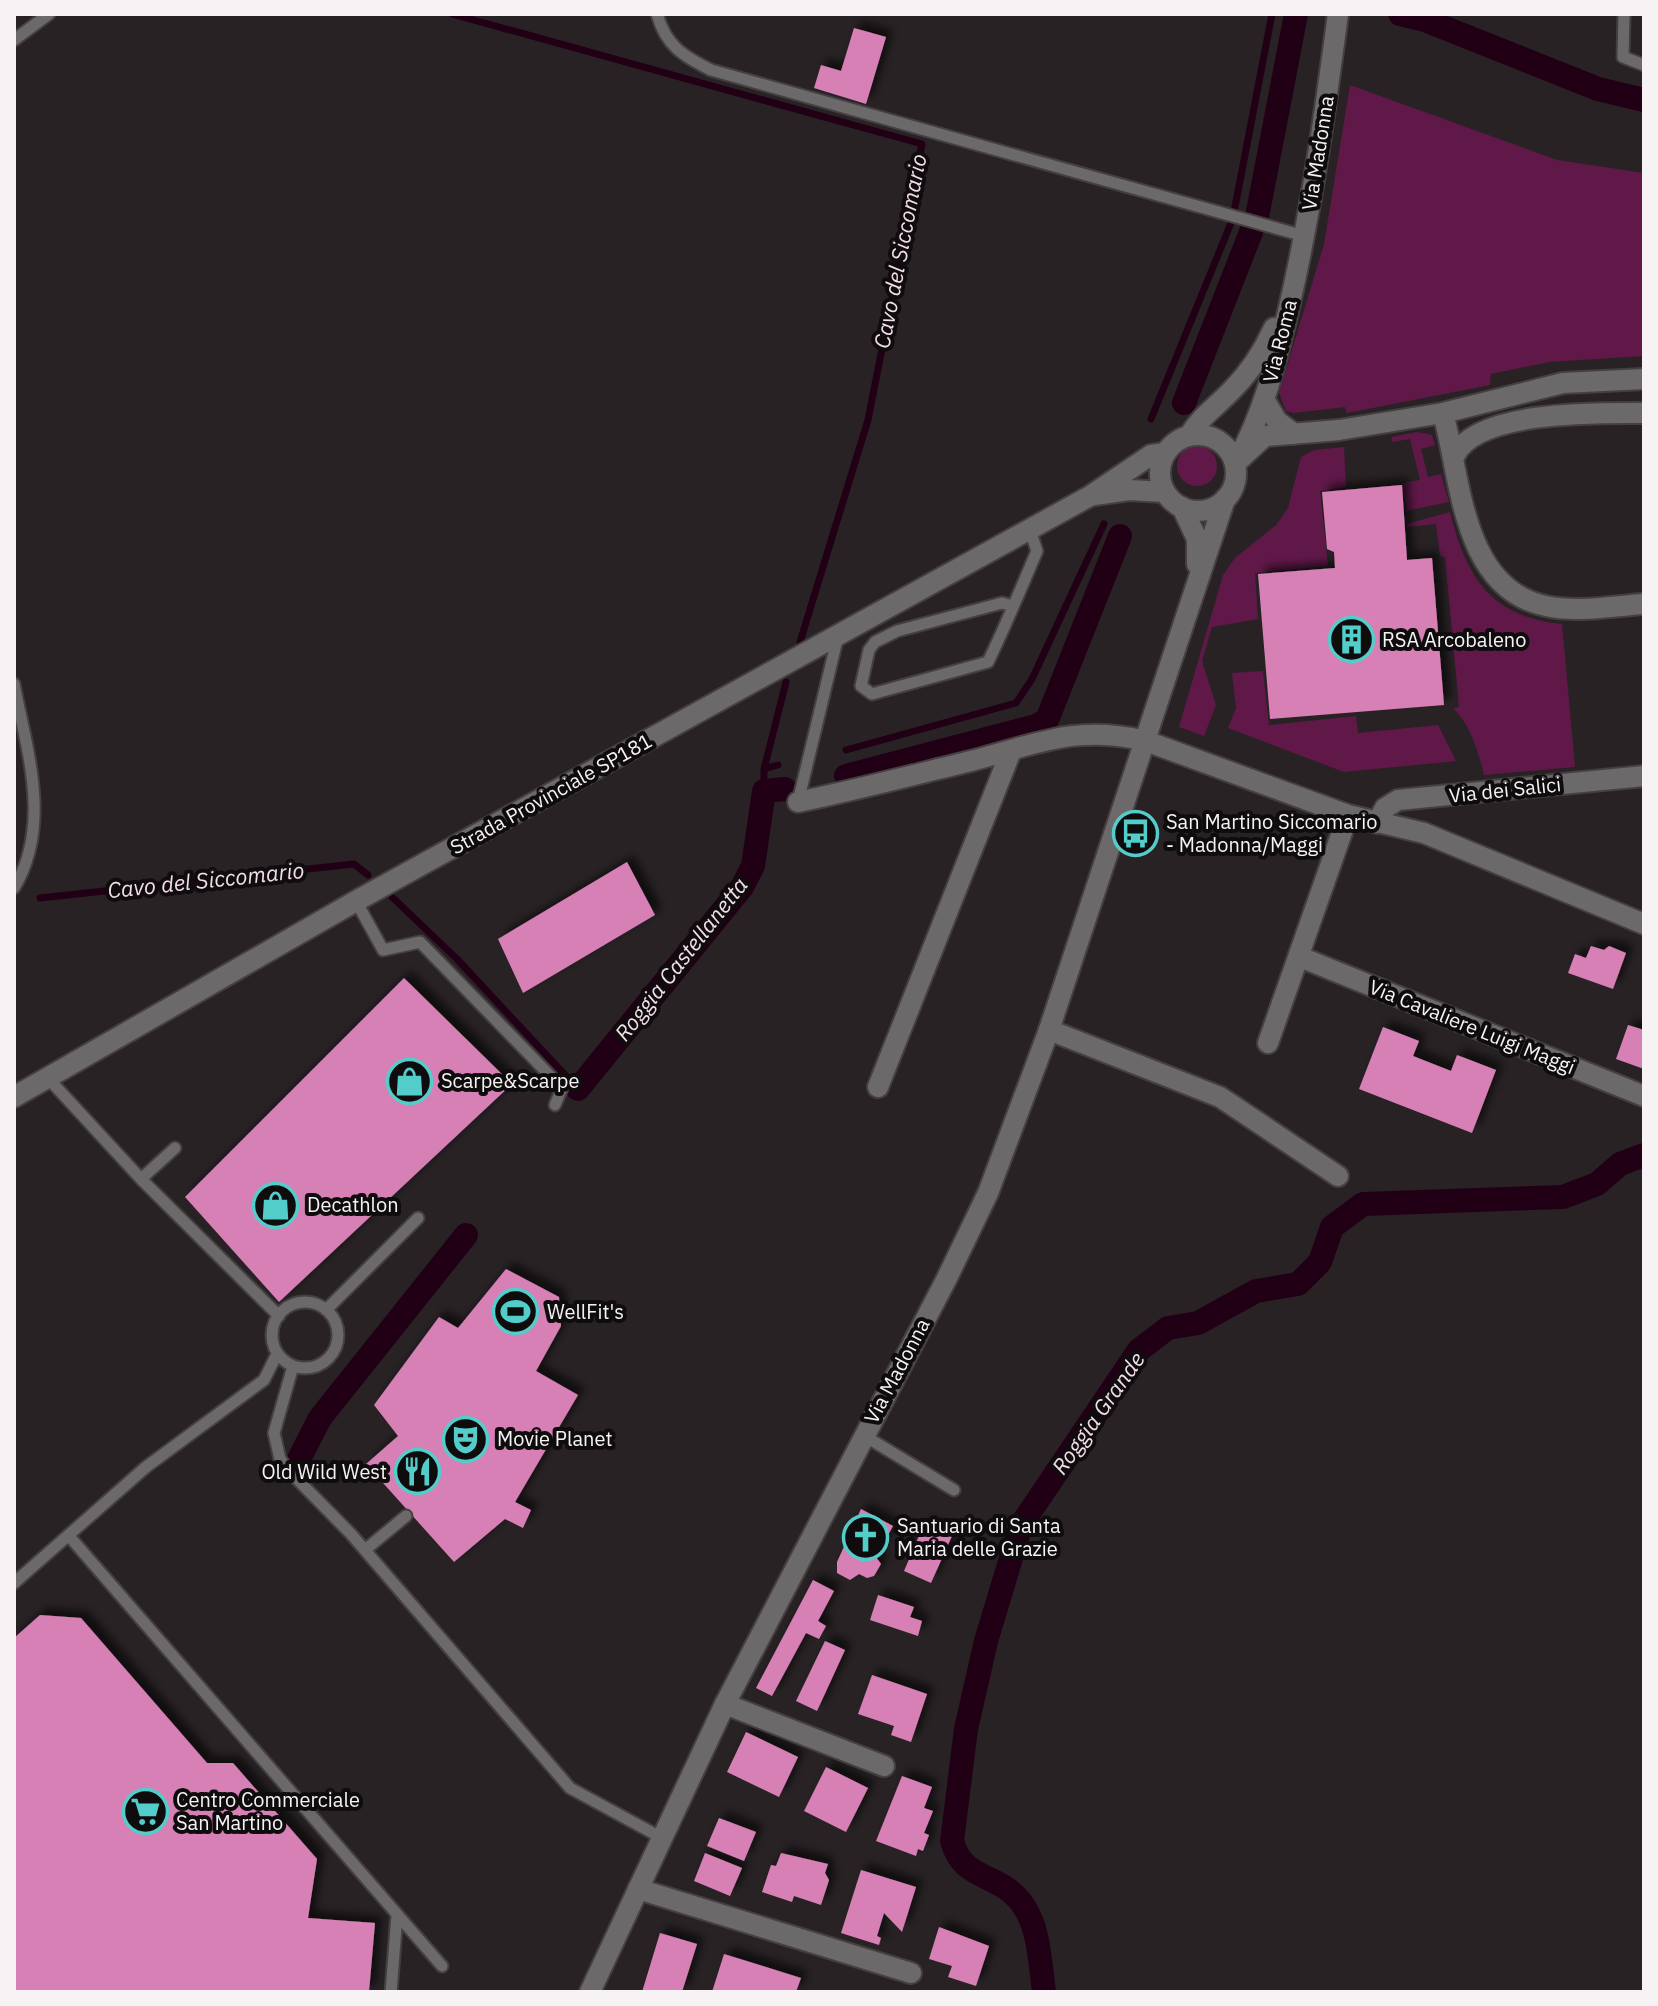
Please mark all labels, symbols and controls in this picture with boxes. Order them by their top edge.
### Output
street label: Via Madonna [1295,93,1340,212]
water label: Cavo del Siccomario [866,151,933,351]
street label: Via Roma [1256,296,1303,385]
building icon: RSA Arcobaleno [1327,616,1375,664]
place label: RSA Arcobaleno [1382,626,1526,653]
street label: Strada Provinciale SP181 [445,727,656,860]
street label: Via dei Salici [1448,770,1562,809]
place label: San Martino Siccomario - Madonna/Maggi [1166,808,1377,858]
bus stop icon: San Martino Siccomario - Madonna/Maggi [1111,810,1159,858]
water label: Cavo del Siccomario [106,855,306,904]
water label: Roggia Castellanetta [608,871,754,1046]
street label: Via Cavaliere Luigi Maggi [1365,973,1579,1080]
shop icon: Scarpe&Scarpe [386,1057,434,1105]
place label: Scarpe&Scarpe [441,1067,579,1094]
shop icon: Decathlon [252,1181,300,1229]
place label: Decathlon [307,1191,399,1218]
sports icon: WellFit's [492,1288,540,1336]
place label: WellFit's [547,1298,624,1325]
street label: Via Madonna [857,1313,936,1428]
water label: Roggia Grande [1045,1346,1151,1480]
theatre icon: Movie Planet [442,1415,490,1463]
place label: Movie Planet [497,1425,612,1452]
restaurant icon: Old Wild West [394,1448,442,1496]
place label: Old Wild West [261,1458,387,1485]
place label: Santuario di Santa Maria delle Grazie [897,1512,1061,1562]
church icon: Santuario di Santa Maria delle Grazie [842,1513,890,1561]
place label: Centro Commerciale San Martino [176,1786,360,1836]
supermarket icon: Centro Commerciale San Martino [121,1787,169,1835]

